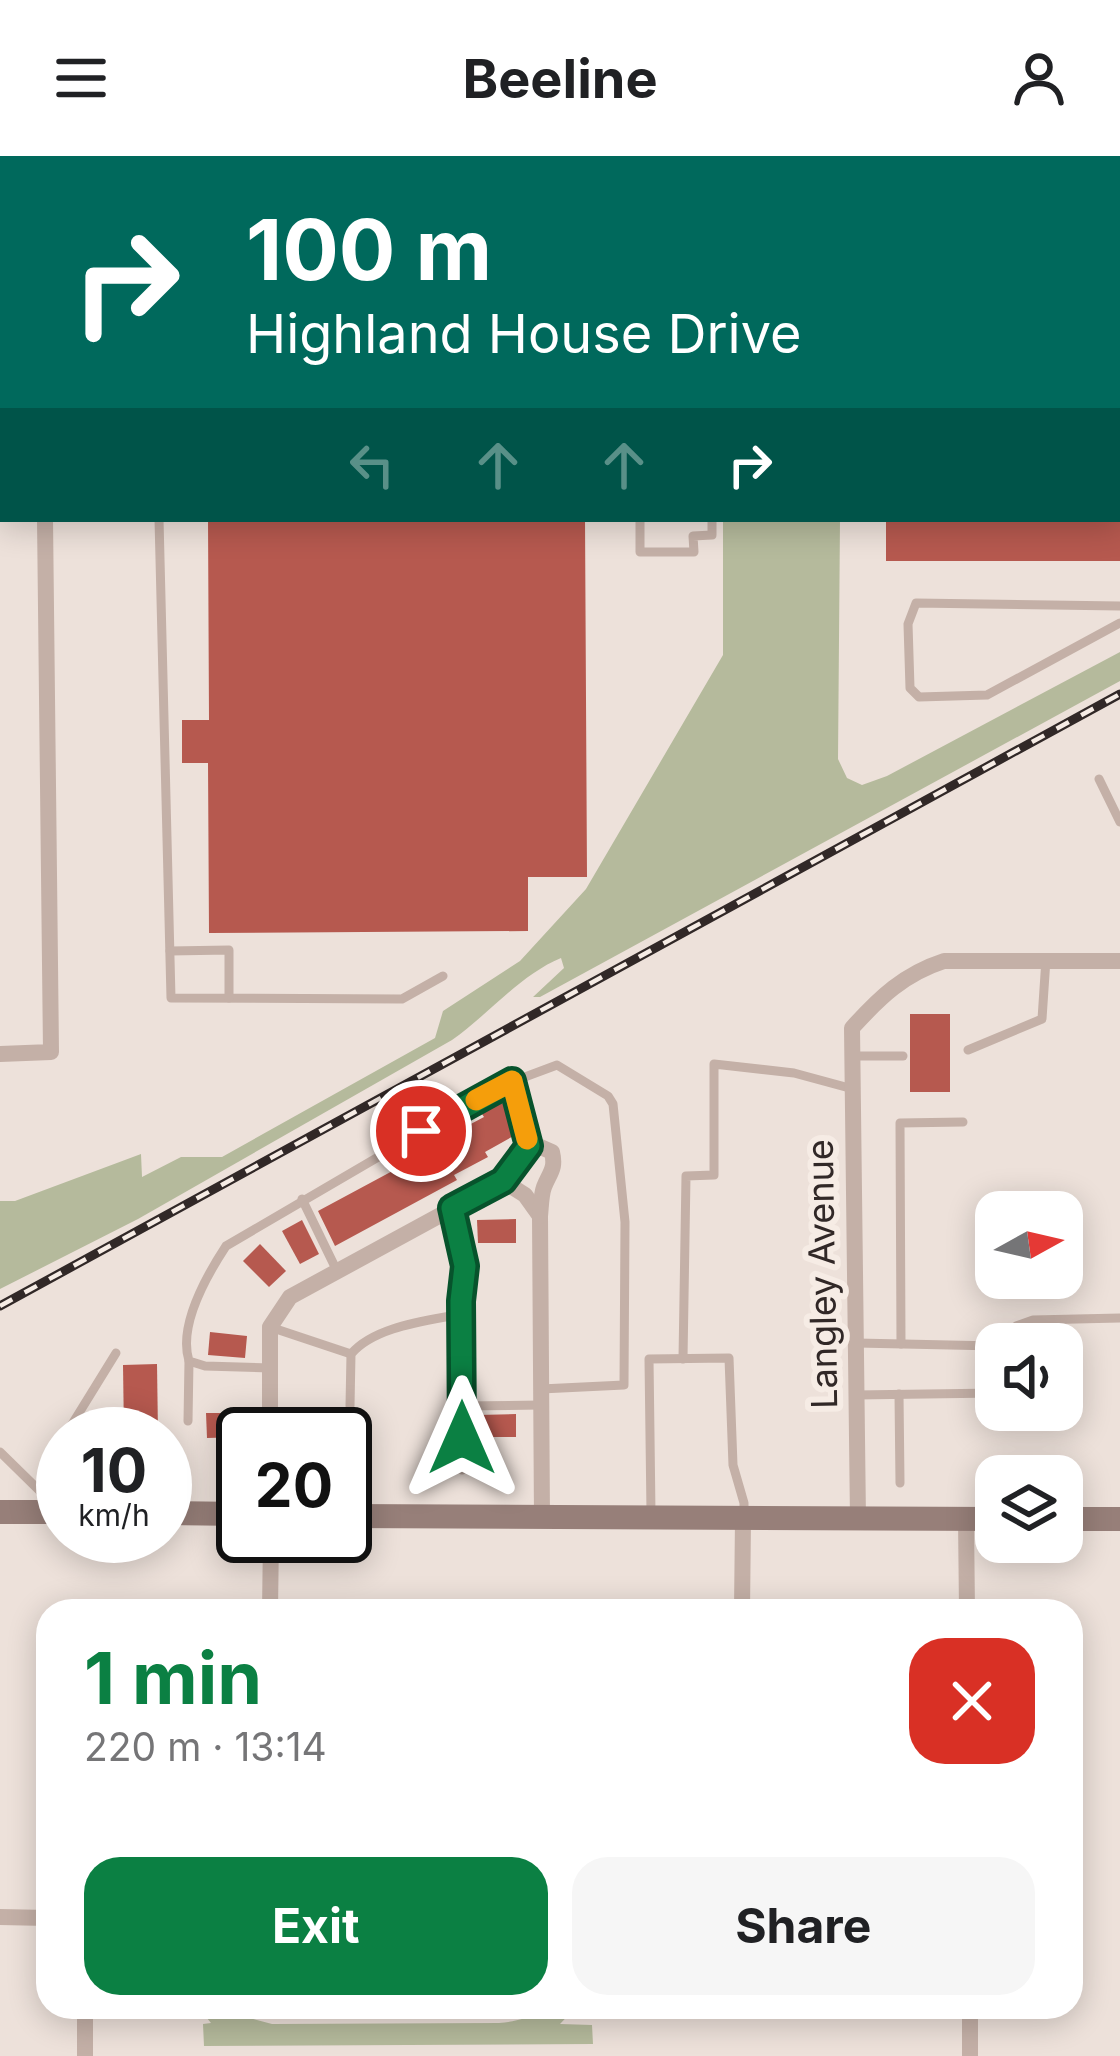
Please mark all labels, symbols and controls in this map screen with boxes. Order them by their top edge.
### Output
icon: menu [48,45,114,111]
icon: person [1006,45,1072,111]
text: Beeline [462,46,658,111]
text: 100 m [246,199,492,300]
icon: right [48,204,204,360]
text: Highland House Drive [246,301,801,366]
icon: left [339,432,405,498]
icon: ahead [465,432,531,498]
icon: ahead [591,432,657,498]
icon: right [717,432,783,498]
pin [370,1080,472,1182]
icon: arrive [388,1098,454,1164]
street label: Langley Avenue [798,1139,846,1409]
north arrow [975,1191,1083,1299]
map controls [975,1191,1083,1563]
button: sound [975,1323,1083,1431]
position arrow [399,1375,525,1501]
speed limit sign: 20 [216,1407,372,1563]
text: 10 [81,1434,147,1506]
button: layers [975,1455,1083,1563]
text: km/h [78,1497,150,1533]
text: 1 min [84,1634,262,1721]
button: close [909,1638,1035,1764]
text: 220 m · 13:14 [84,1723,327,1770]
button: Exit [84,1857,548,1995]
button: Share [572,1857,1035,1995]

